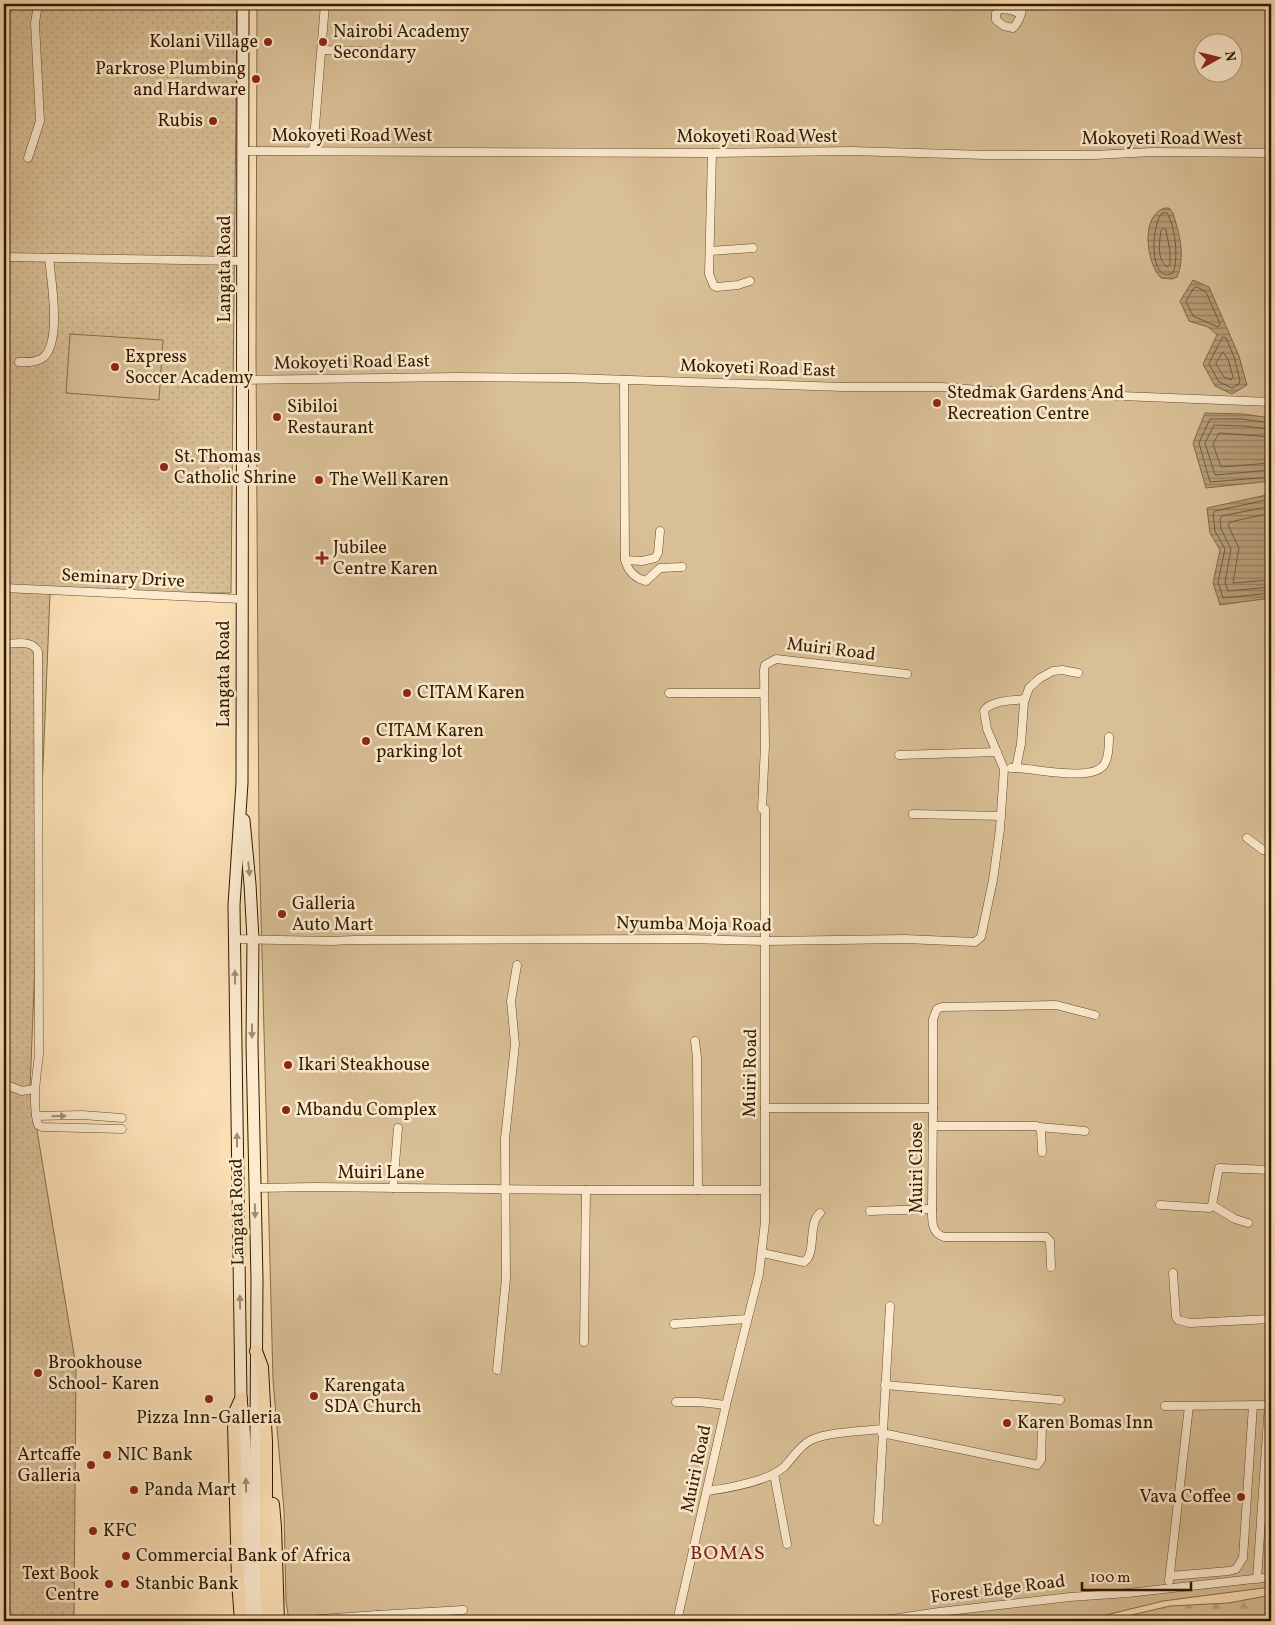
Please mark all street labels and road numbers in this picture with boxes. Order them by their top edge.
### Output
street label: Mokoyeti Road West [271,124,433,149]
street label: Mokoyeti Road West [676,125,838,150]
street label: Mokoyeti Road West [1081,127,1243,152]
street label: Langata Road [213,215,238,323]
street label: Mokoyeti Road East [274,349,430,377]
street label: Mokoyeti Road East [680,354,836,384]
street label: Seminary Drive [61,563,185,595]
street label: Langata Road [212,620,237,728]
street label: Muiri Road [785,632,877,668]
street label: Nyumba Moja Road [616,911,772,939]
street label: Muiri Road [738,1028,764,1118]
street label: Muiri Close [905,1122,930,1214]
street label: Langata Road [225,1158,251,1266]
street label: Muiri Lane [338,1161,424,1186]
street label: Muiri Road [676,1423,718,1515]
street label: Forest Edge Road [929,1569,1067,1611]

